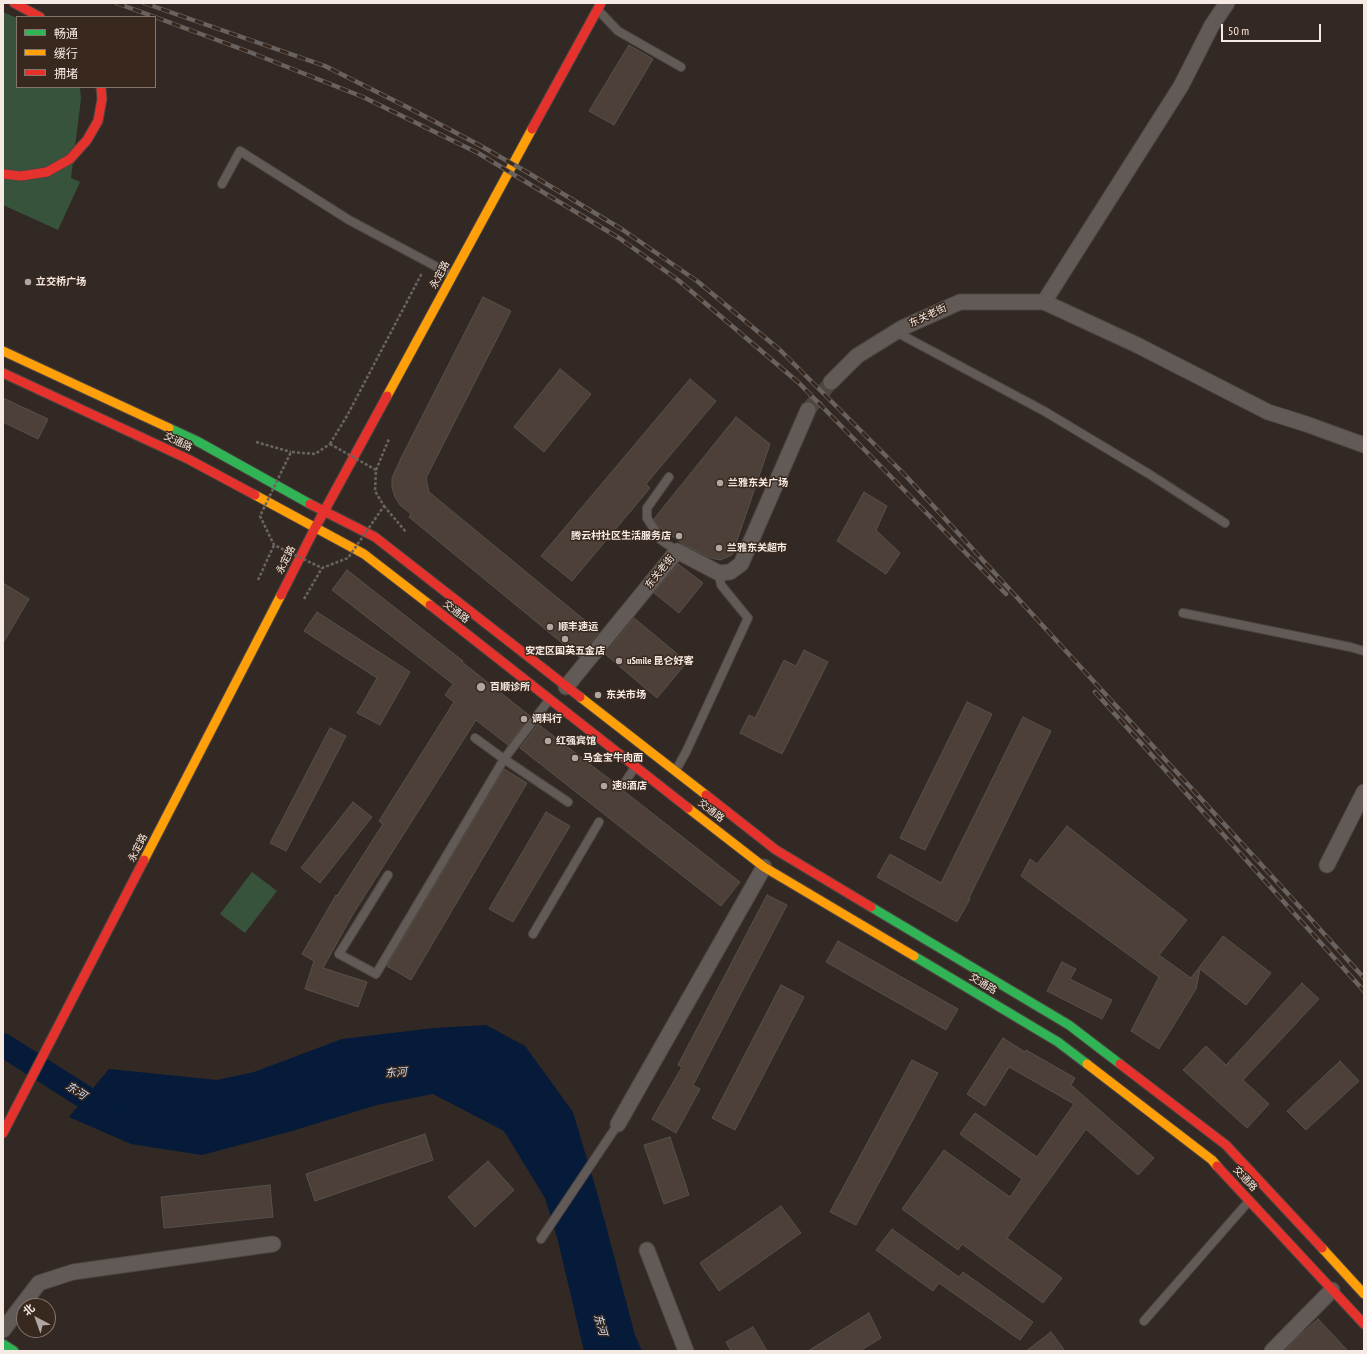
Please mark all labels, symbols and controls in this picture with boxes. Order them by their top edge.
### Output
legend [16,16,156,88]
scale bar [1223,16,1323,42]
text: 50 m [1228,23,1249,38]
text: 畅通 [54,26,78,41]
text: 缓行 [54,46,78,61]
text: 拥堵 [54,66,78,81]
street label: 永定路 [428,259,452,291]
place label: 立交桥广场 [36,276,86,288]
marker: 立交桥广场 [23,277,33,287]
street label: 东关老街 [907,302,949,330]
street label: 交通路 [162,430,194,454]
place label: 兰雅东关广场 [728,477,788,489]
marker: 兰雅东关广场 [715,478,725,488]
place label: 腾云村社区生活服务店 [571,530,671,542]
marker: 腾云村社区生活服务店 [674,531,684,541]
place label: 兰雅东关超市 [727,542,787,554]
marker: 兰雅东关超市 [714,543,724,553]
street label: 永定路 [274,544,298,576]
street label: 东关老街 [643,553,677,591]
street label: 交通路 [440,598,472,626]
place label: 顺丰速运 [558,621,598,633]
marker: 顺丰速运 [545,622,555,632]
marker: 安定区国英五金店 [560,634,570,644]
place label: 安定区国英五金店 [525,645,605,657]
place label: uSmile 昆仑好客 [627,655,693,667]
marker: uSmile 昆仑好客 [614,656,624,666]
marker: 百顺诊所 [475,681,487,693]
place label: 百顺诊所 [490,681,530,693]
place label: 东关市场 [606,689,646,701]
marker: 东关市场 [593,690,603,700]
place label: 调料行 [532,713,562,725]
marker: 调料行 [519,714,529,724]
place label: 红强宾馆 [556,735,596,747]
marker: 红强宾馆 [543,736,553,746]
place label: 马金宝牛肉面 [583,752,643,764]
marker: 马金宝牛肉面 [570,753,580,763]
place label: 速8酒店 [612,780,647,792]
marker: 速8酒店 [599,781,609,791]
street label: 交通路 [695,797,727,825]
street label: 永定路 [126,832,150,864]
street label: 交通路 [967,971,999,997]
water label: 东河 [384,1065,408,1081]
water label: 东河 [63,1079,89,1103]
street label: 交通路 [1230,1164,1260,1194]
north arrow [16,1298,56,1338]
text: 北 [20,1301,38,1319]
water label: 东河 [591,1313,609,1337]

